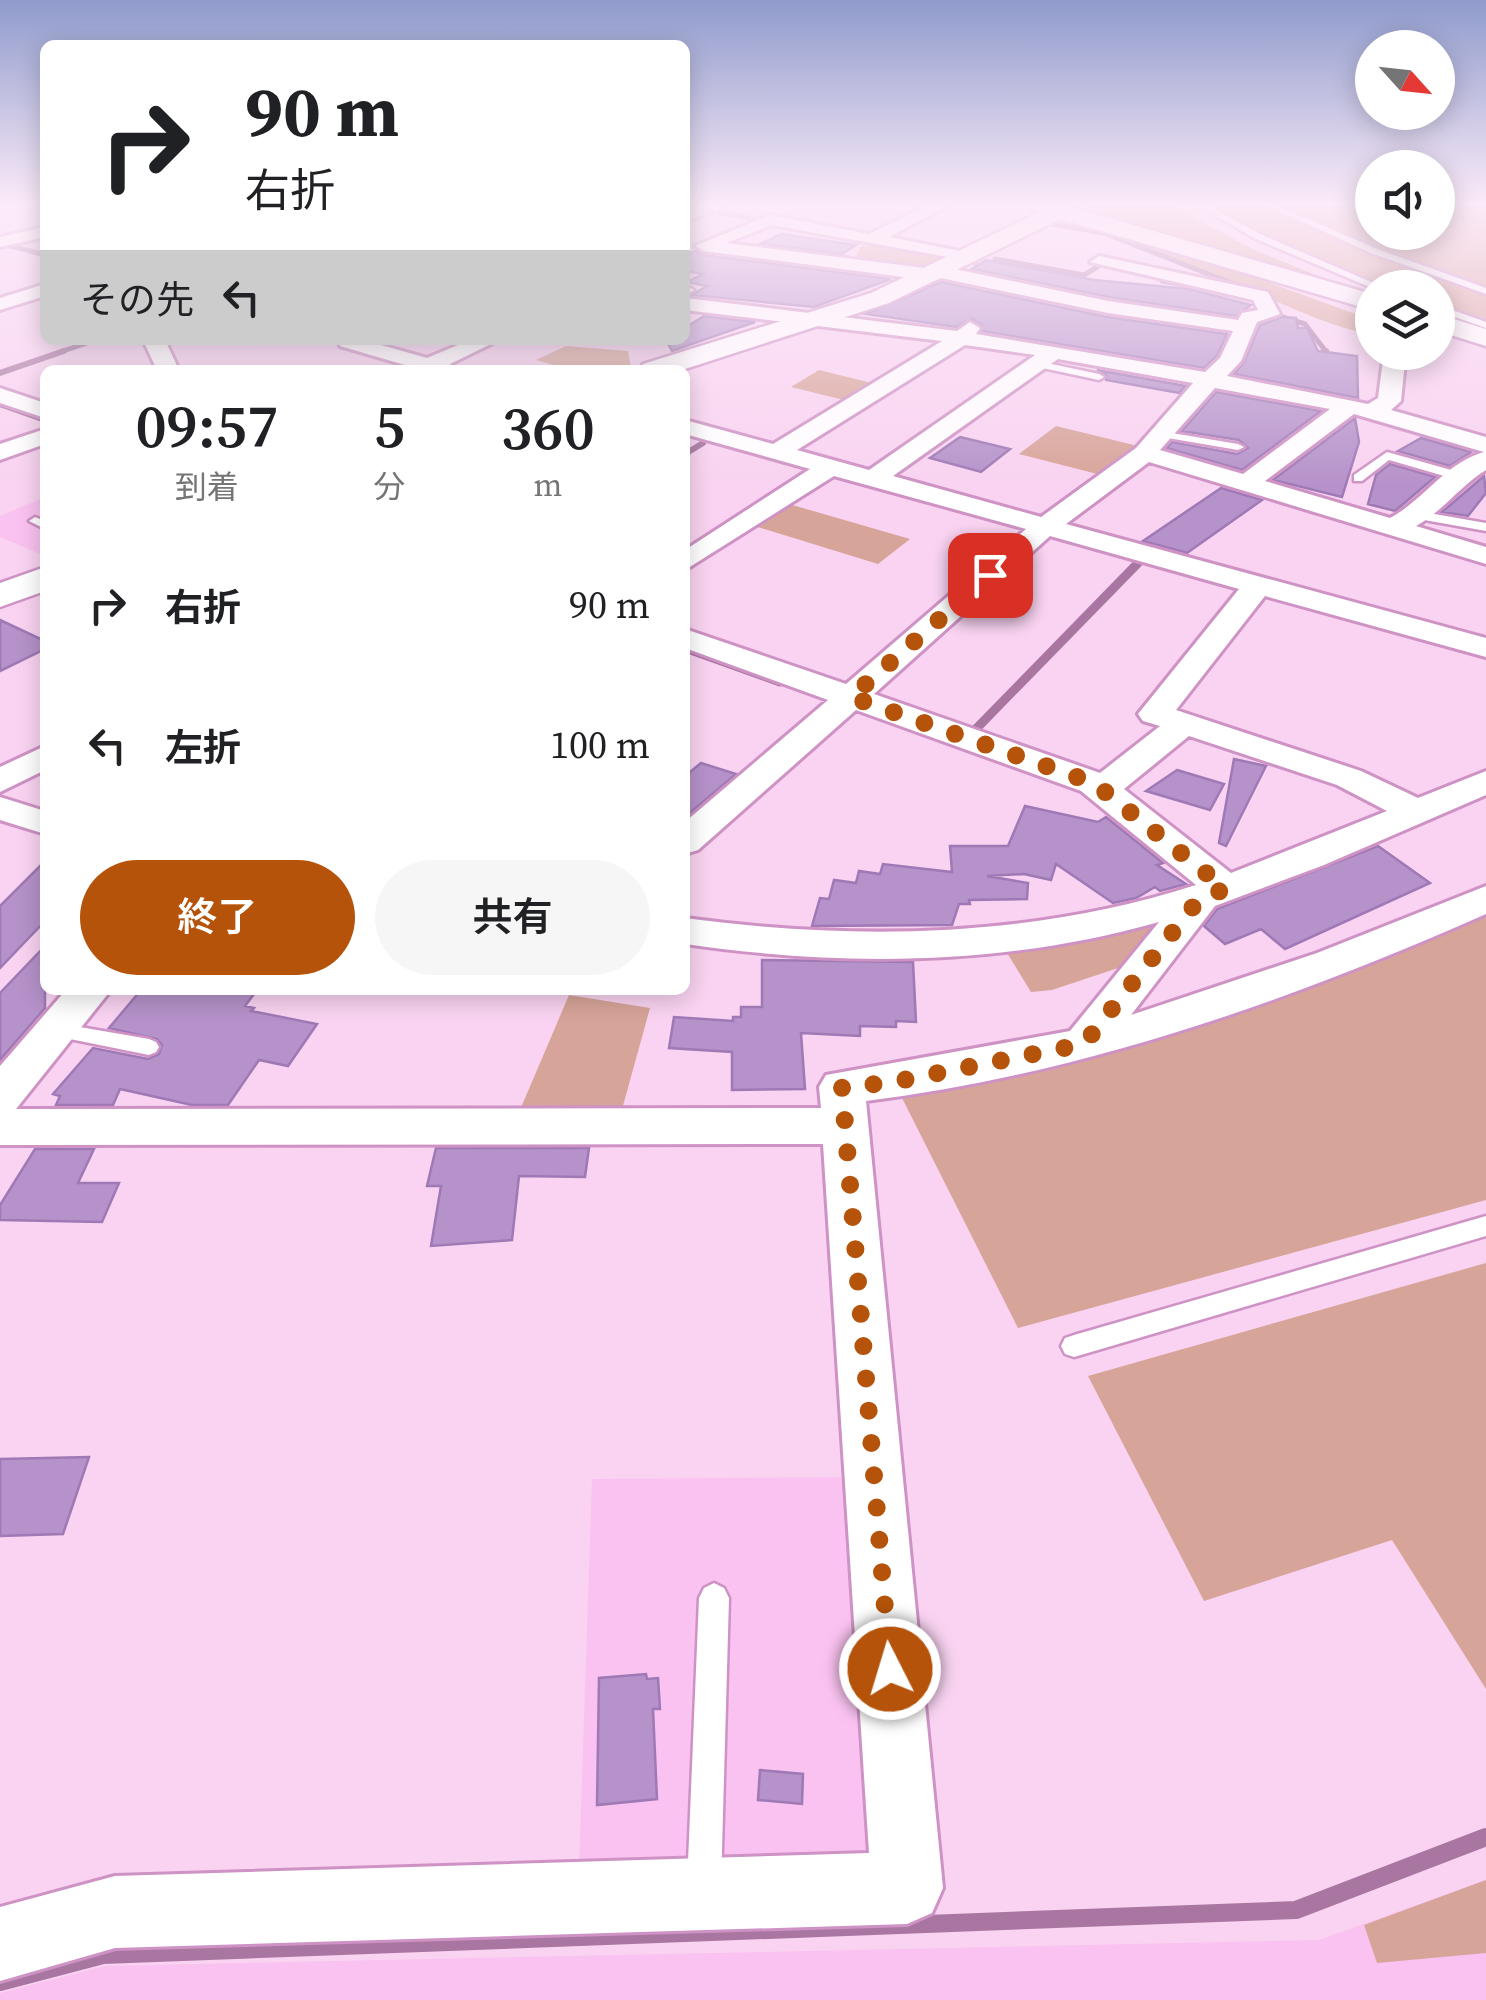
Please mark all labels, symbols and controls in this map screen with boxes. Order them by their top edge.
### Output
north arrow [1355,30,1455,130]
map controls [1355,30,1455,370]
text: 90 m [245,63,399,159]
icon: right [80,80,210,210]
button: sound [1355,150,1455,250]
text: 右折 [245,159,335,221]
icon: left [214,270,269,325]
button: layers [1355,270,1455,370]
text: その先 [80,274,194,326]
text: 09:57 [135,385,278,467]
text: 5 [374,385,405,467]
text: 360 [501,387,595,469]
text: m [533,463,562,507]
text: 到着 [175,465,239,509]
text: 分 [374,465,406,509]
pin [948,533,1033,618]
icon: arrive [963,548,1018,603]
icon: right [80,578,135,633]
text: 90 m [569,579,650,631]
text: 右折 [165,582,241,634]
icon: left [80,718,135,773]
text: 100 m [550,719,650,771]
text: 左折 [165,722,241,774]
button: 終了 [80,860,355,975]
button: 共有 [375,860,650,975]
position arrow [838,1617,942,1721]

